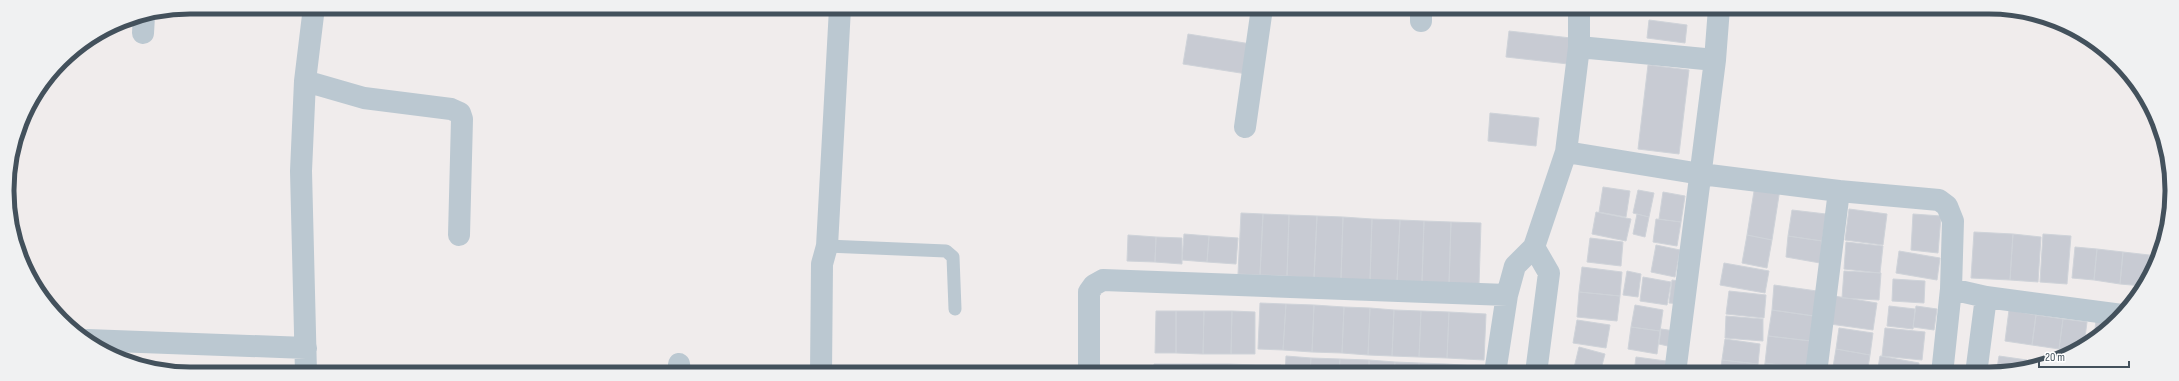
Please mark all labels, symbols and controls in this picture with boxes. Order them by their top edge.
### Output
scale bar [2039,343,2129,369]
text: 20 m [2045,350,2065,365]

